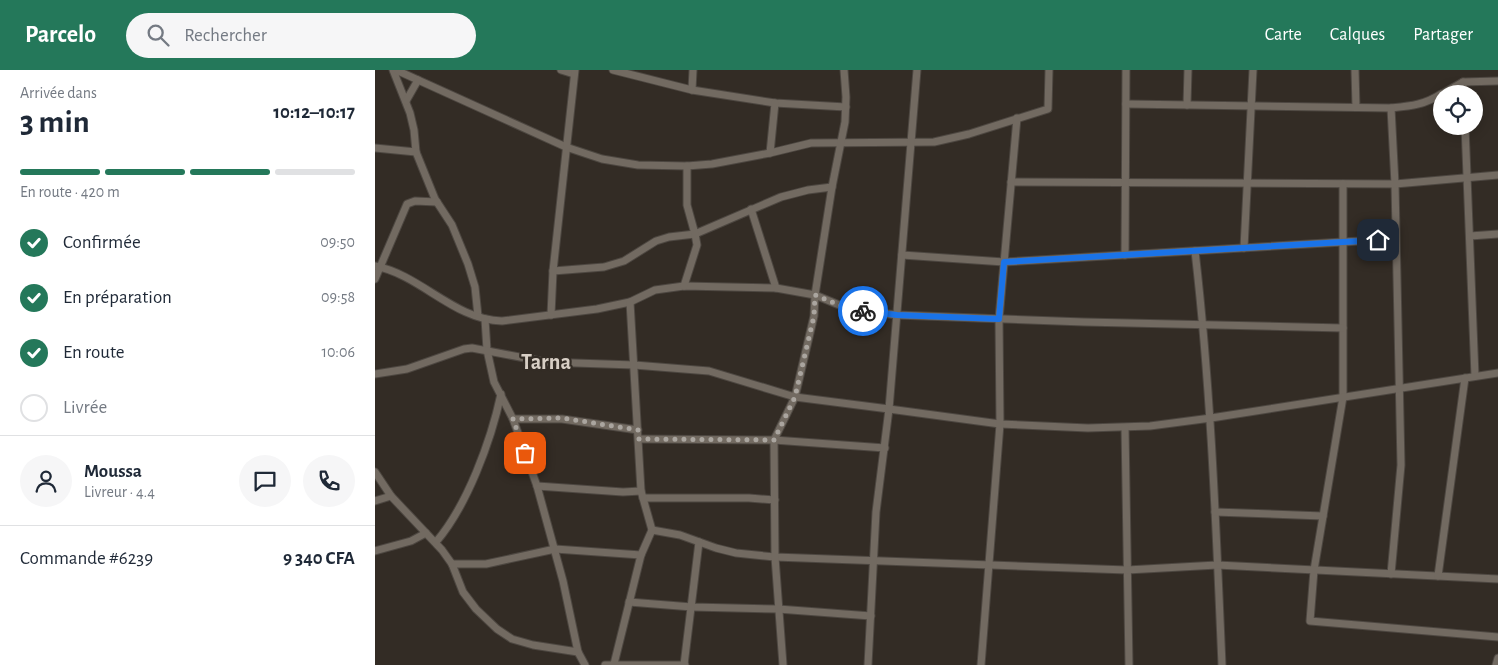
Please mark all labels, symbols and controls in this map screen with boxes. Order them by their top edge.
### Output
search box [126,13,476,58]
icon: search [144,21,172,49]
text: Parcelo [25,23,96,47]
text: Rechercher [184,26,267,45]
text: Carte [1265,26,1302,44]
text: Calques [1330,26,1385,44]
text: Partager [1413,26,1473,44]
text: Arrivée dans [20,85,97,101]
map controls [1433,85,1483,135]
button: locate [1433,85,1483,135]
text: 10:12–10:17 [273,103,355,122]
text: 3 min [20,106,90,138]
text: En route · 420 m [20,184,120,200]
pin [1357,219,1399,261]
icon: home [1364,226,1392,254]
icon: check [20,229,48,257]
text: Confirmée [63,233,141,252]
text: 09:50 [320,234,355,250]
icon: check [20,284,48,312]
courier [838,286,888,336]
text: En préparation [63,288,172,307]
text: 09:58 [321,289,355,305]
icon: bike [849,297,877,325]
icon: check [20,339,48,367]
text: En route [63,343,125,362]
text: 10:06 [321,344,355,360]
district label: Tarna [521,351,571,373]
text: Livrée [63,398,107,417]
pin [504,432,546,474]
icon: bag [511,439,539,467]
button: person [20,455,72,507]
button: chat [239,455,291,507]
button: phone [303,455,355,507]
text: Moussa [84,462,142,481]
text: Livreur · 4.4 [84,484,155,500]
text: Commande #6239 [20,549,153,568]
text: 9 340 CFA [283,549,355,568]

